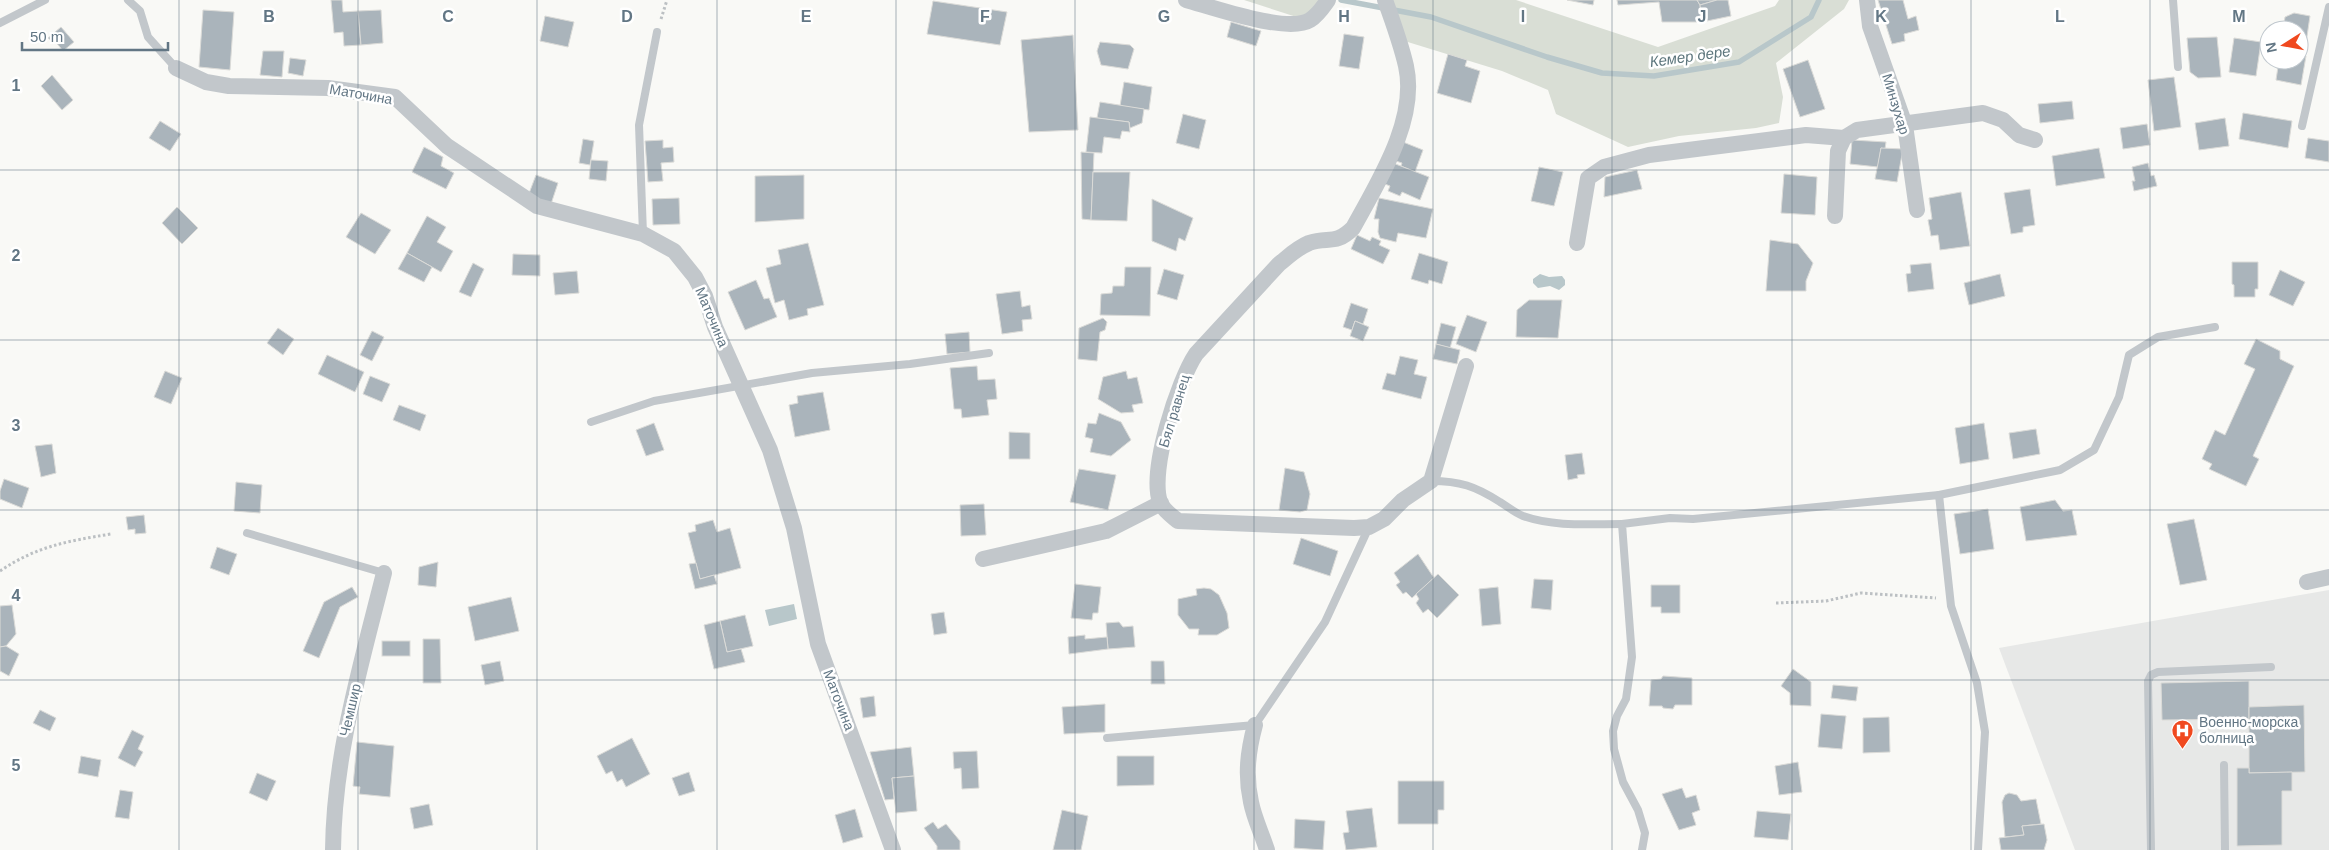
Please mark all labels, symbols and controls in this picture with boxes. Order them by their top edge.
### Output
text: B [263,8,275,25]
text: C [442,8,454,25]
text: D [621,8,633,25]
text: E [801,8,812,25]
text: F [980,8,990,25]
text: G [1158,8,1170,25]
text: H [1338,8,1350,25]
text: I [1521,8,1525,25]
text: J [1698,8,1706,25]
text: K [1875,8,1887,25]
text: L [2055,8,2065,25]
text: M [2232,8,2246,25]
scale bar [22,20,169,52]
north arrow [2259,20,2309,70]
text: 50 m [30,28,63,45]
text: N [2262,41,2280,54]
water label: Кемер дере [1648,42,1732,70]
street label: Минзухар [1879,72,1913,137]
text: 1 [12,77,21,94]
street label: Маточина [328,81,394,107]
text: 2 [12,247,21,264]
street label: Маточина [692,285,732,350]
street label: Бял равнец [1155,373,1193,449]
text: 3 [12,417,21,434]
text: 4 [12,587,21,604]
street label: Маточина [820,667,858,733]
street label: Чемшир [336,682,364,738]
place label: Военно-морска болница [2199,714,2298,746]
hospital icon: Военно-морска болница [2171,718,2195,749]
text: 5 [12,757,21,774]

